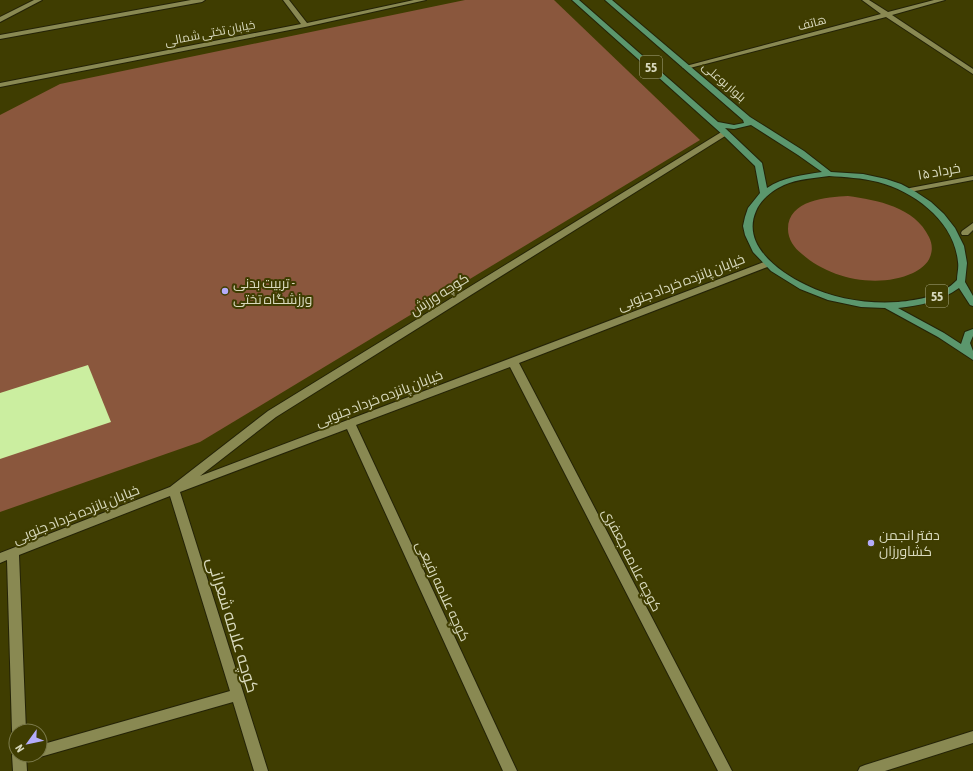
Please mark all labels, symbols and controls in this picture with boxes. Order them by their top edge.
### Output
street label: هاتف [796,12,828,34]
street label: خیابان تختی شمالی [164,17,256,49]
road number: 55 [640,56,662,78]
street label: بلوار بوعلی [699,59,749,105]
street label: ۱۵ خرداد [916,159,962,183]
street label: خیابان پانزده خرداد جنوبی [615,250,748,316]
street label: کوچه ورزش [407,270,473,320]
place label: تربیت بدنی - ورزشگاه تختی [233,275,312,307]
road number: 55 [926,285,948,307]
marker: تربیت بدنی - ورزشگاه تختی [220,286,230,296]
street label: خیابان پانزده خرداد جنوبی [313,366,446,432]
street label: خیابان پانزده خرداد جنوبی [10,481,142,549]
street label: کوچه علامه جعفری [597,506,665,615]
place label: دفتر انجمن کشاورزان [879,527,940,559]
street label: کوچه علامه رفیعی [411,538,473,645]
marker: دفتر انجمن کشاورزان [866,538,876,548]
street label: کوچه علامه شعرانی [201,555,263,696]
north arrow [8,723,48,763]
text: N [13,742,26,754]

